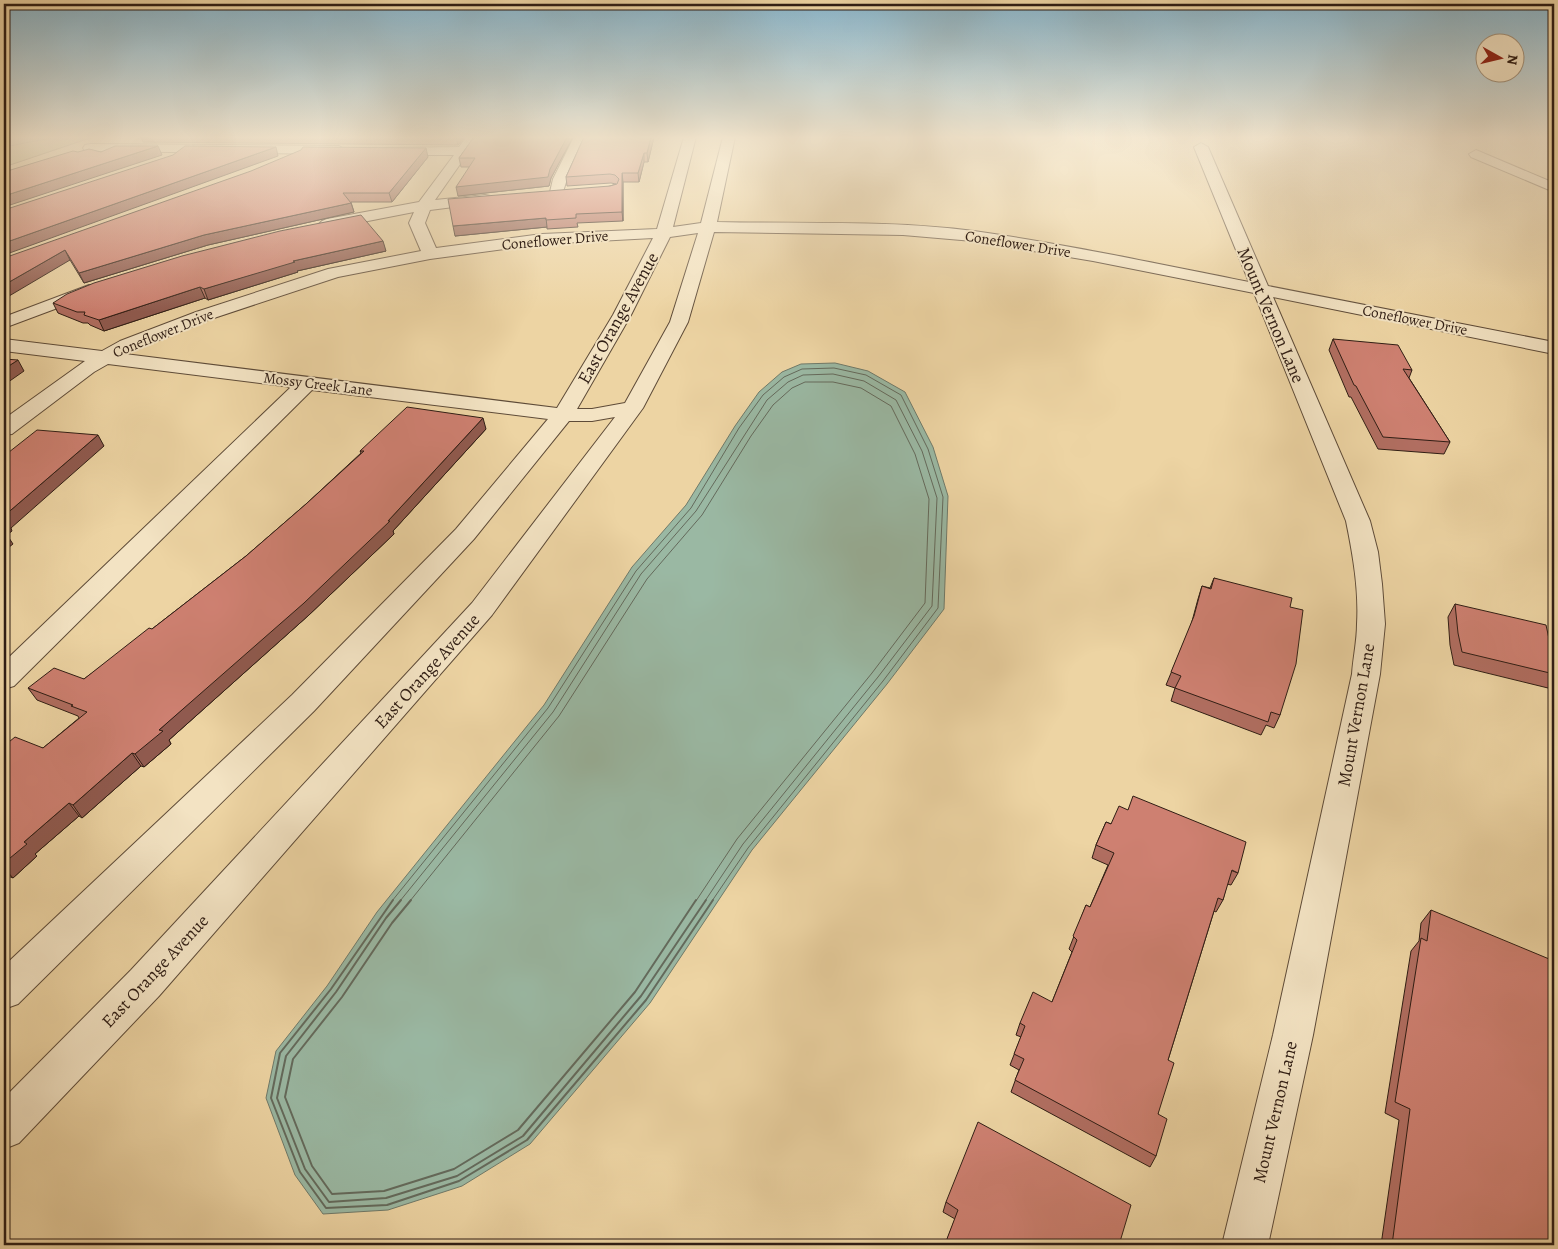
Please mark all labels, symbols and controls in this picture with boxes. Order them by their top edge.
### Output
north arrow [1476,32,1526,82]
text: N [1502,53,1522,66]
street label: Coneflower Drive [501,225,609,255]
street label: Coneflower Drive [964,226,1073,262]
street label: Mount Vernon Lane [1232,243,1310,387]
street label: East Orange Avenue [572,248,664,388]
street label: Coneflower Drive [1361,300,1470,340]
street label: Coneflower Drive [110,304,217,362]
street label: Mossy Creek Lane [262,367,374,401]
street label: East Orange Avenue [369,608,485,734]
street label: Mount Vernon Lane [1332,641,1380,789]
street label: East Orange Avenue [96,909,214,1033]
street label: Mount Vernon Lane [1247,1039,1303,1185]

